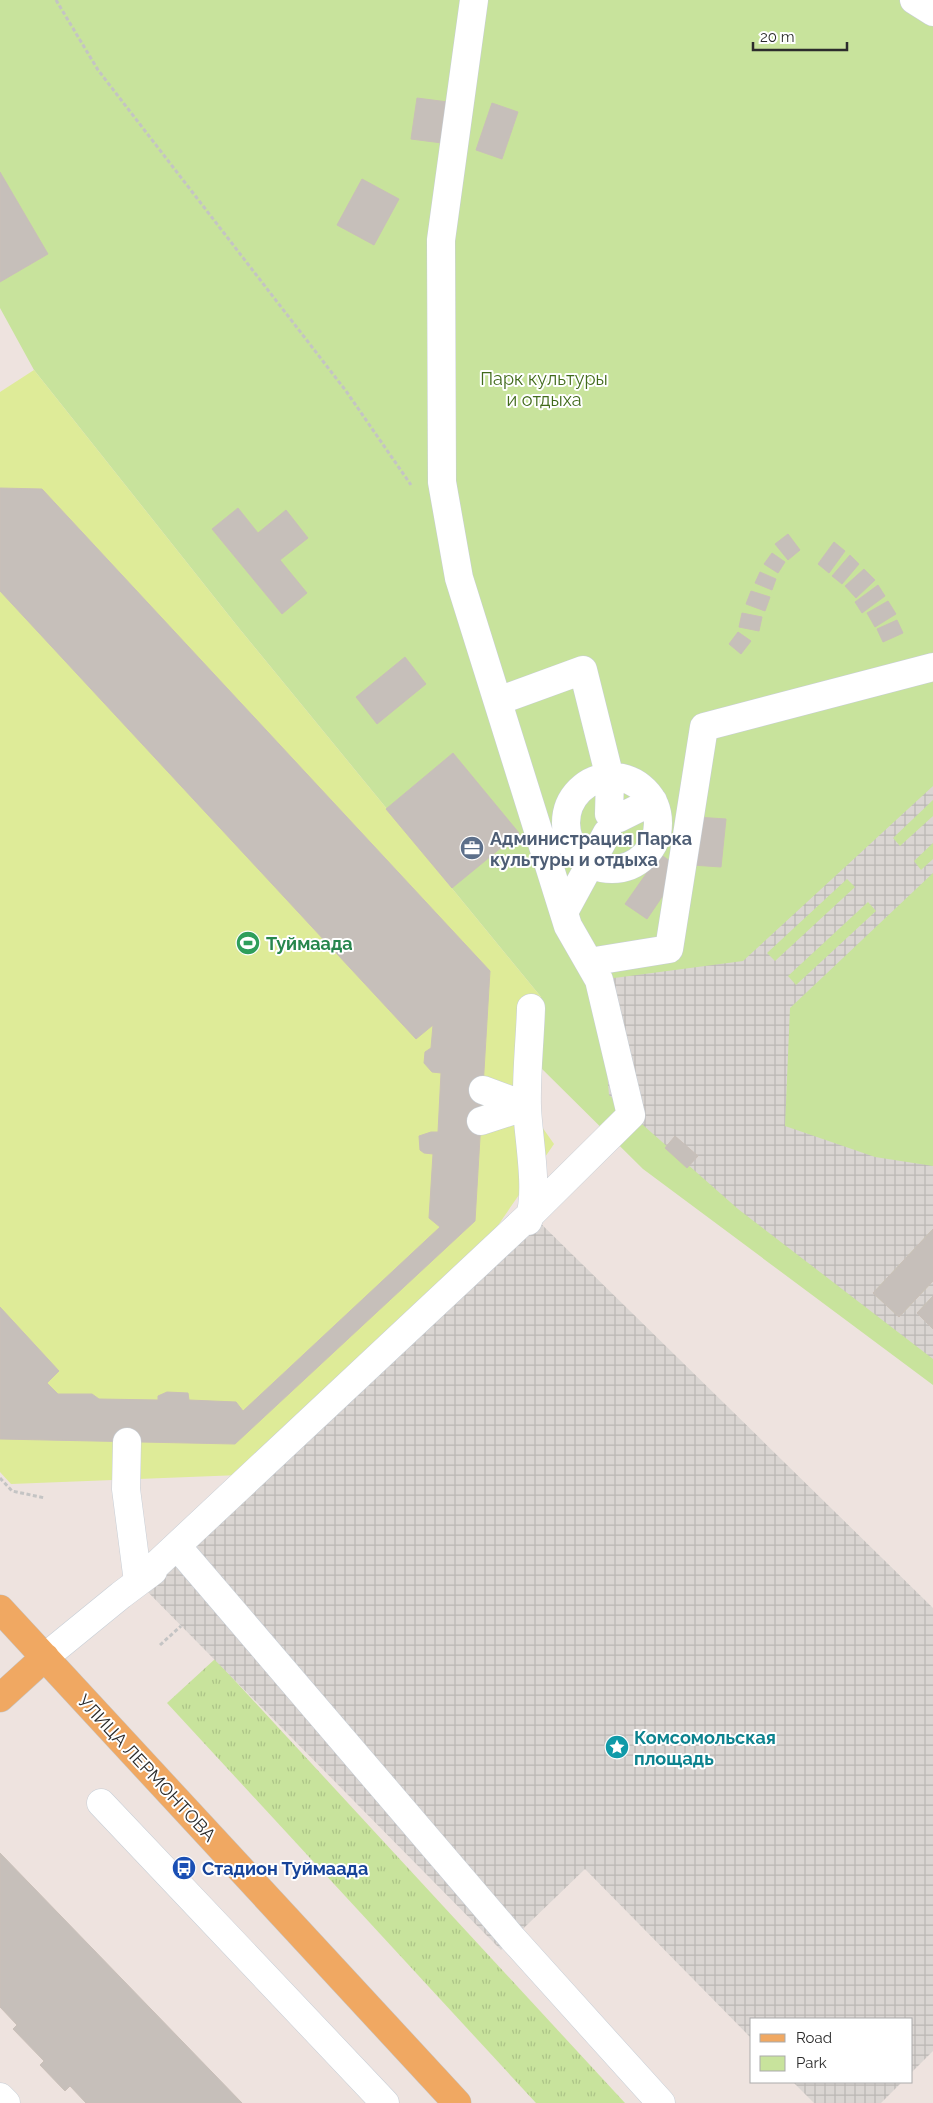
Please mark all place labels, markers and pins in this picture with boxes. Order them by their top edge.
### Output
place label: Администрация Парка культуры и отдыха [490,828,692,870]
office icon: Администрация Парка культуры и отдыха [459,835,485,861]
sports icon: Туймаада [235,930,261,956]
place label: Туймаада [266,933,353,954]
place label: Комсомольская площадь [634,1727,776,1769]
place icon: Комсомольская площадь [604,1734,630,1760]
bus stop icon: Стадион Туймаада [171,1855,197,1881]
place label: Стадион Туймаада [202,1858,368,1879]

